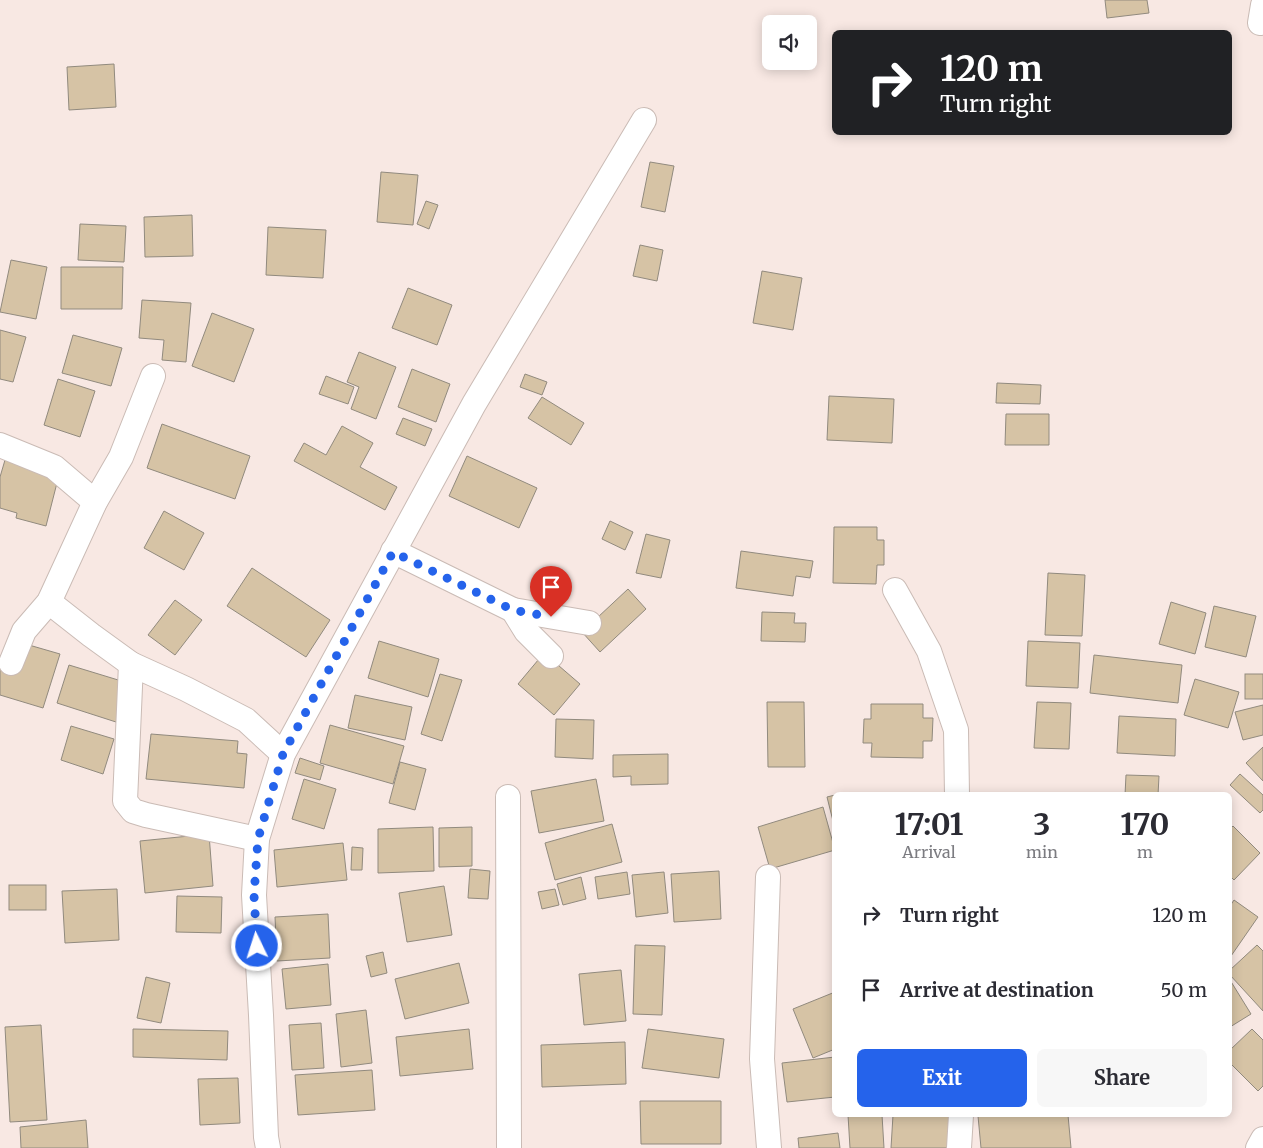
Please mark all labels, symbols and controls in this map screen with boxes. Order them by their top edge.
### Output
map controls [762,15,817,70]
button: sound [762,15,817,70]
text: 120 m [940,47,1043,91]
icon: right [857,50,922,115]
text: Turn right [940,90,1051,118]
pin [530,566,572,617]
icon: arrive [537,573,565,601]
text: 17:01 [895,805,963,843]
text: 3 [1033,805,1051,843]
text: 170 [1120,805,1169,843]
text: Arrival [902,842,956,862]
text: min [1026,842,1058,862]
text: m [1137,842,1153,862]
icon: right [857,901,885,929]
text: Turn right [900,903,999,927]
text: 120 m [1152,903,1207,927]
position arrow [230,919,282,971]
icon: arrive [857,976,885,1004]
text: Arrive at destination [900,978,1094,1002]
text: 50 m [1161,978,1207,1002]
button: Exit [857,1049,1027,1107]
button: Share [1037,1049,1207,1107]

